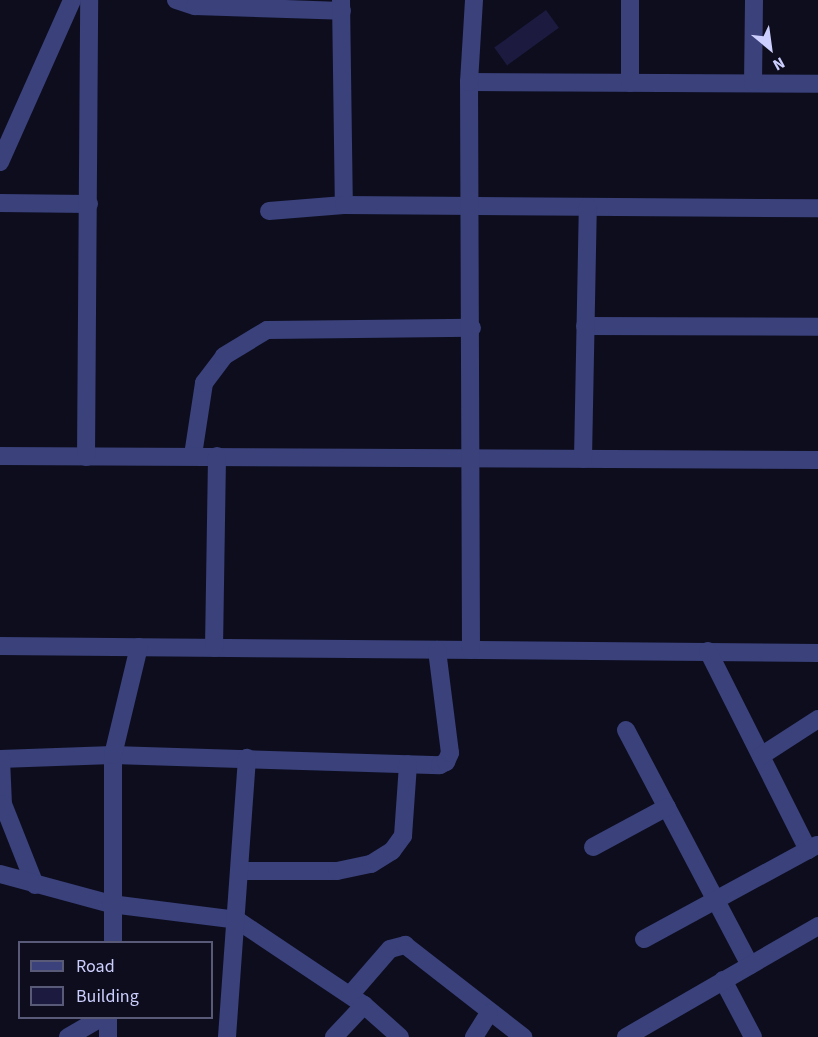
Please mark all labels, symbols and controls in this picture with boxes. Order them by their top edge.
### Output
north arrow [740,18,800,78]
text: N [769,52,789,76]
legend [18,941,213,1019]
text: Road [76,954,115,979]
text: Building [76,984,139,1009]

